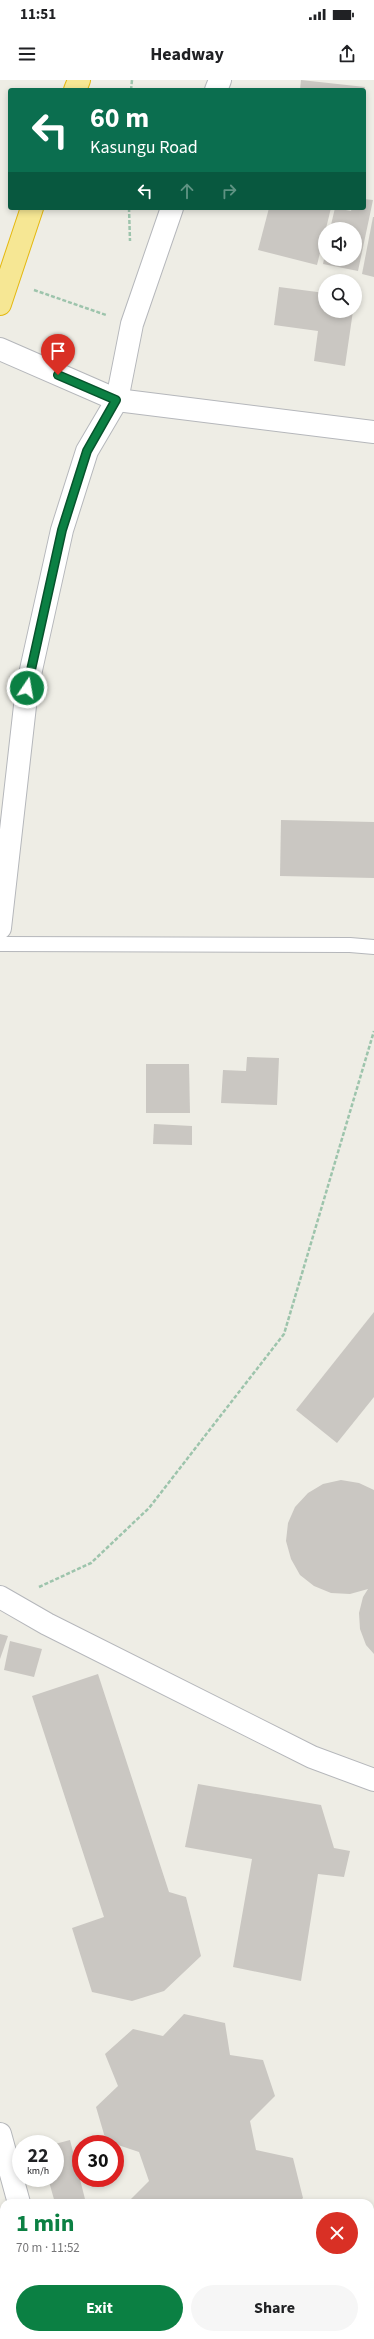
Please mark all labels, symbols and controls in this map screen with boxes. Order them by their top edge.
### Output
text: 11:51 [20,4,56,25]
text: Headway [150,42,224,67]
icon: menu [16,43,38,65]
icon: share [336,43,358,65]
text: 60 m [90,98,149,138]
icon: left [24,104,76,156]
text: Kasungu Road [90,135,198,160]
icon: left [134,180,156,202]
icon: ahead [176,180,198,202]
icon: right [218,180,240,202]
map controls [318,222,362,318]
button: sound [318,222,362,266]
button: search [318,274,362,318]
pin [41,334,75,375]
icon: arrive [47,340,69,362]
position arrow [6,667,48,709]
speed limit sign: 30 [72,2135,124,2187]
text: 22 [27,2142,49,2170]
text: km/h [27,2164,49,2178]
text: 1 min [16,2206,74,2241]
button: close [316,2212,358,2254]
text: 70 m · 11:52 [16,2239,80,2257]
button: Exit [16,2285,183,2331]
button: Share [191,2285,358,2331]

